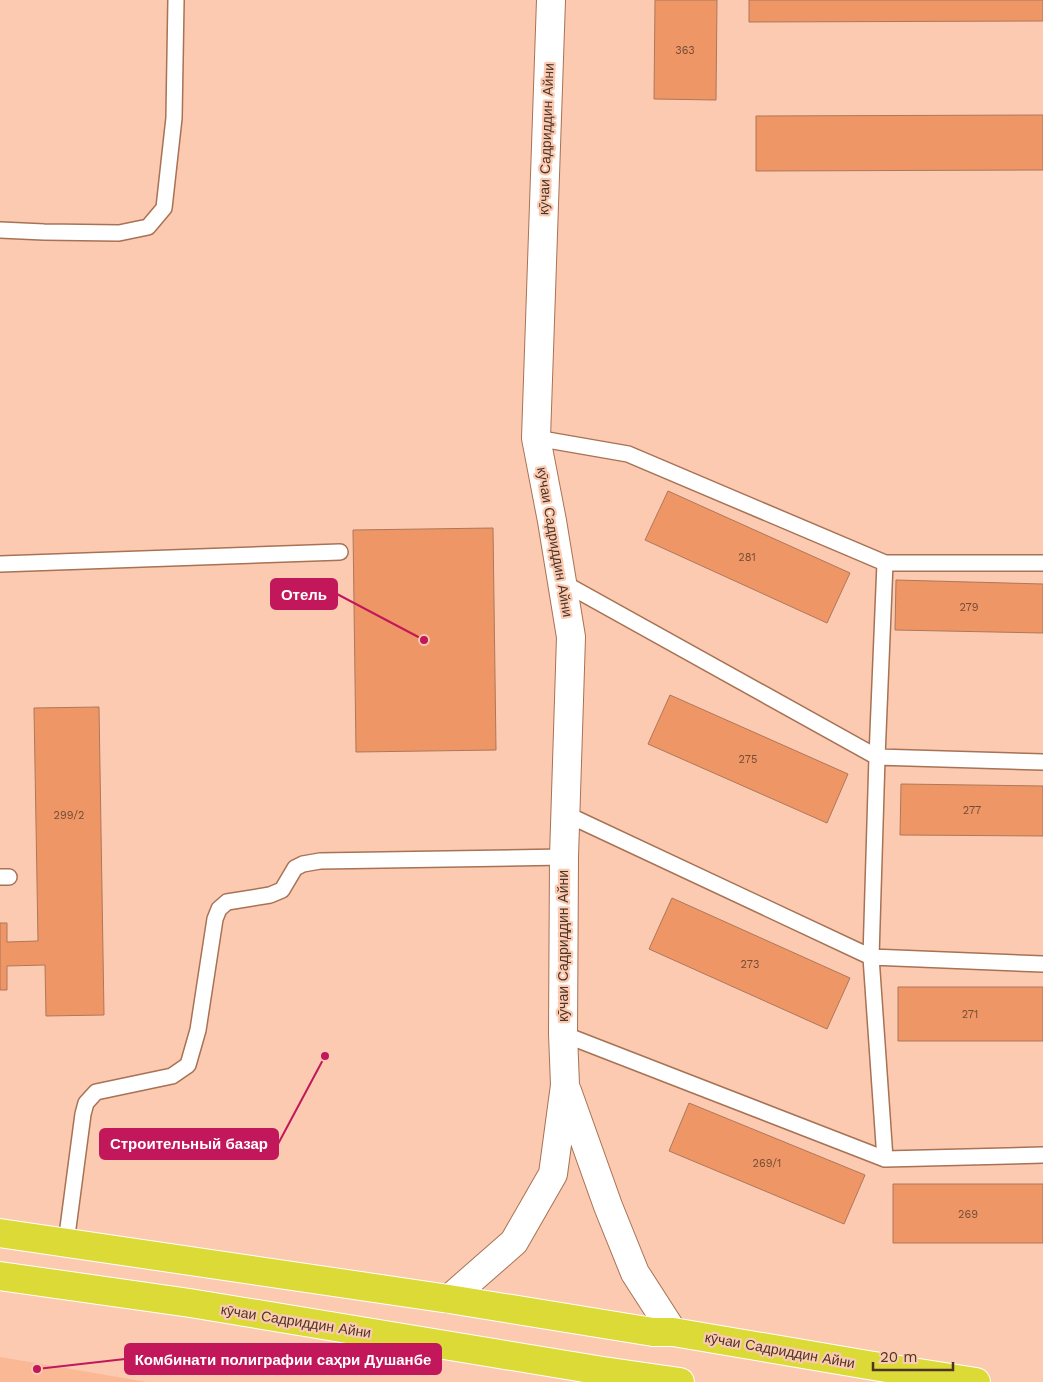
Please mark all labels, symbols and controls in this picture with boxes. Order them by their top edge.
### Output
house number: 363 [675,44,695,57]
street label: кӯчаи Садриддин Айни [535,63,557,215]
street label: кӯчаи Садриддин Айни [534,466,576,618]
house number: 281 [738,551,756,564]
callout: Отель [271,579,337,609]
text: Отель [281,586,327,604]
house number: 279 [959,601,979,614]
house number: 275 [739,753,757,766]
house number: 277 [963,804,981,817]
house number: 299/2 [53,809,85,822]
street label: кӯчаи Садриддин Айни [555,870,571,1022]
house number: 273 [741,958,759,971]
house number: 271 [962,1008,978,1021]
callout: Строительный базар [100,1129,278,1159]
text: Строительный базар [110,1135,268,1153]
house number: 269/1 [753,1157,781,1170]
house number: 269 [958,1208,978,1221]
street label: кӯчаи Садриддин Айни [220,1301,372,1341]
street label: кӯчаи Садриддин Айни [704,1329,856,1371]
scale bar [873,1340,953,1372]
callout: Комбинати полиграфии саҳри Душанбе [125,1344,441,1374]
text: 20 m [880,1348,918,1366]
text: Комбинати полиграфии саҳри Душанбе [135,1351,431,1369]

